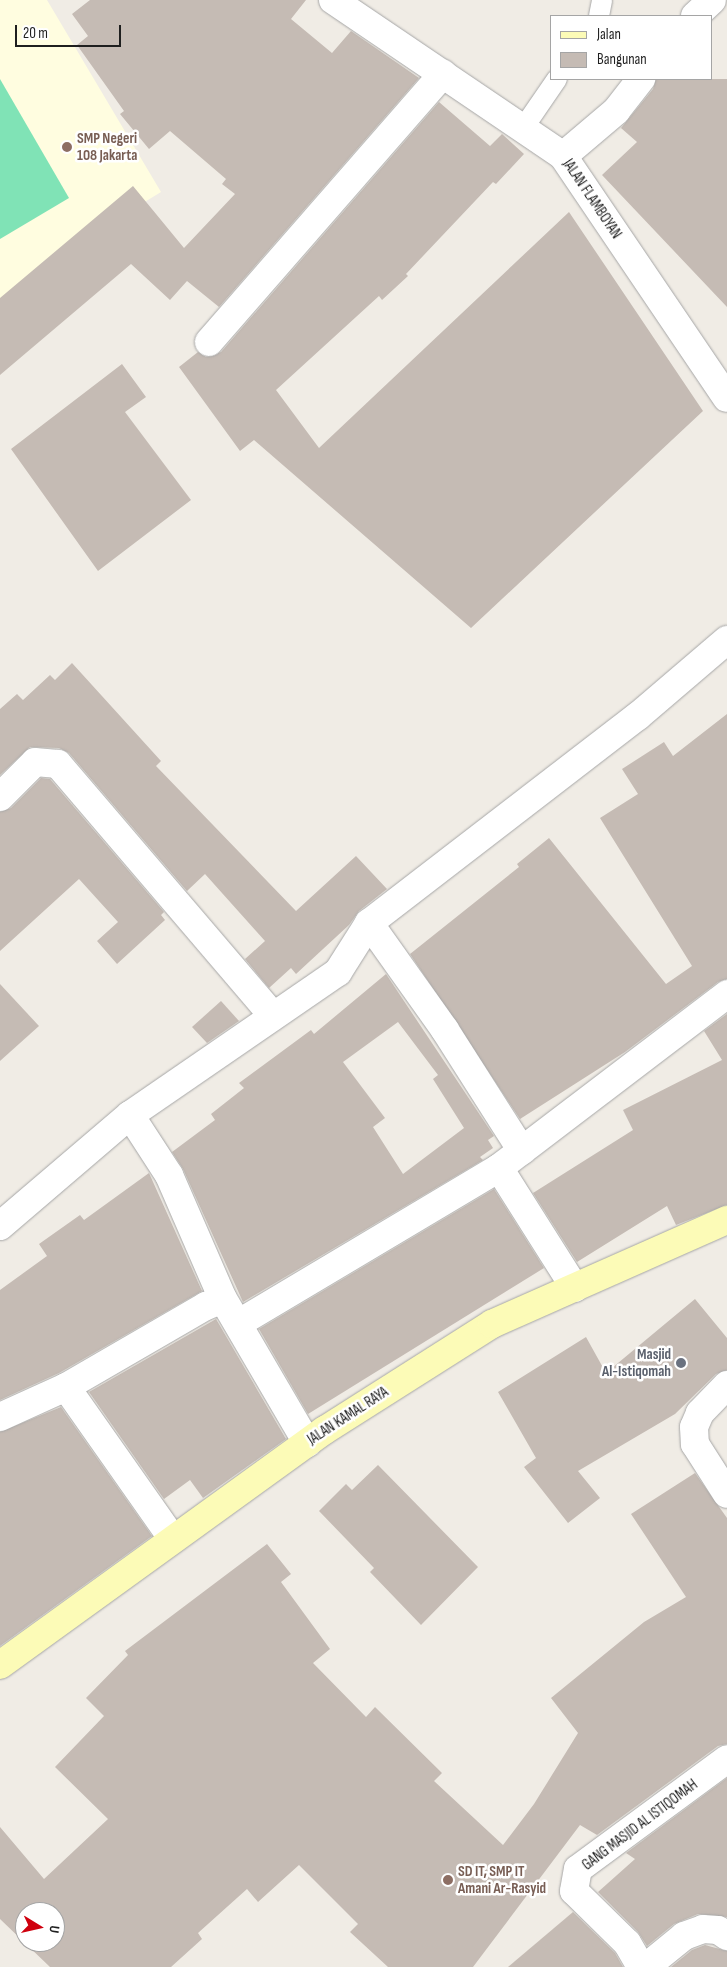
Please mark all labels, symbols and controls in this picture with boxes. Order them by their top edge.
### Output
scale bar [18,15,124,47]
legend [550,15,712,80]
text: 20 m [23,24,48,43]
text: Jalan [597,25,621,44]
text: Bangunan [597,50,647,69]
place label: SMP Negeri 108 Jakarta [77,129,137,164]
marker: SMP Negeri 108 Jakarta [61,141,73,153]
street label: JALAN FLAMBOYAN [559,156,625,242]
place label: Masjid Al-Istiqomah [602,1345,671,1380]
marker: Masjid Al-Istiqomah [675,1357,687,1369]
street label: JALAN KAMAL RAYA [304,1383,392,1449]
street label: GANG MASJID AL ISTIQOMAH [579,1776,701,1874]
place label: SD IT, SMP IT Amani Ar-Rasyid [458,1862,546,1897]
marker: SD IT, SMP IT Amani Ar-Rasyid [442,1874,454,1886]
north arrow [15,1902,65,1952]
text: U [45,1924,63,1934]

